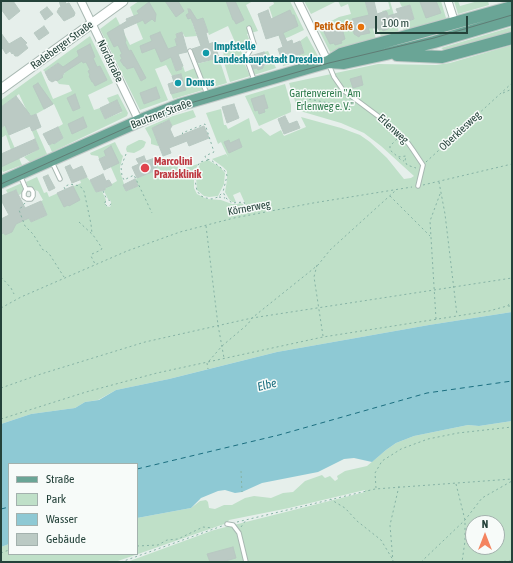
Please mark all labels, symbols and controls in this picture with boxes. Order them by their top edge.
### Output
scale bar [377,8,470,34]
text: 100 m [382,16,409,30]
street label: Radeberger Straße [28,18,96,72]
place label: Petit Café [314,20,353,34]
marker: Petit Café [356,22,366,32]
street label: Nordstraße [94,38,126,84]
place label: Impfstelle Landeshauptstadt Dresden [214,40,323,66]
marker: Impfstelle Landeshauptstadt Dresden [201,48,211,58]
place label: Domus [186,76,214,90]
marker: Domus [173,78,183,88]
park label: Gartenverein "Am Erlenweg e. V." [289,87,361,113]
street label: Bautzner Straße [129,96,193,132]
street label: Oberkiesweg [436,108,484,154]
street label: Erlenweg [375,111,411,147]
place label: Marcolini Praxisklinik [154,155,201,181]
marker: Marcolini Praxisklinik [139,162,151,174]
street label: Körnerweg [226,197,272,219]
water label: Elbe [256,376,278,394]
legend [8,463,138,555]
text: Straße [46,472,74,486]
text: Park [46,492,66,506]
text: Wasser [46,512,77,526]
north arrow [465,515,505,555]
text: N [482,518,488,530]
text: Gebäude [46,532,86,546]

